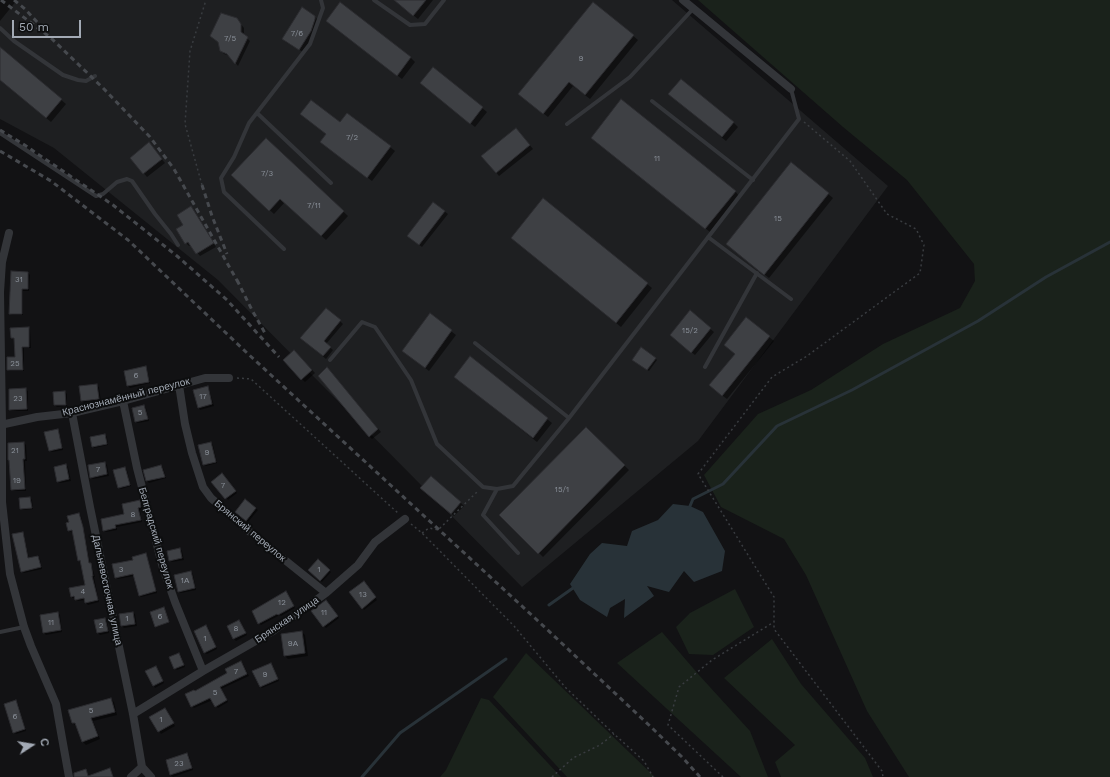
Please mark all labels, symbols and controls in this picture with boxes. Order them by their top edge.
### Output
scale bar [14,12,83,38]
text: 50 m [19,20,49,34]
house number: 7/6 [291,29,303,39]
house number: 7/5 [224,34,236,44]
house number: 9 [579,54,583,64]
house number: 7/2 [346,133,358,143]
house number: 11 [654,154,660,164]
house number: 7/3 [261,169,273,179]
house number: 7/11 [307,201,321,211]
house number: 15 [774,214,782,224]
house number: 31 [15,275,23,285]
house number: 15/2 [682,326,698,336]
house number: 25 [10,359,20,369]
house number: 6 [134,371,138,381]
street label: Краснознамённый переулок [61,375,191,419]
house number: 17 [199,392,207,402]
house number: 23 [13,394,23,404]
house number: 5 [138,408,142,418]
house number: 21 [11,446,19,456]
house number: 9 [205,448,209,458]
house number: 7 [96,465,100,475]
house number: 19 [13,476,21,486]
house number: 7 [221,481,225,491]
house number: 15/1 [555,485,569,495]
street label: Белградский переулок [136,486,176,590]
street label: Брянский переулок [212,498,288,564]
house number: 8 [131,510,135,520]
street label: Дальневосточная улица [89,534,125,646]
house number: 3 [119,565,123,575]
house number: 1 [317,565,321,575]
house number: 1А [181,576,189,586]
house number: 4 [81,587,85,597]
house number: 13 [359,590,367,600]
street label: Брянская улица [253,594,321,646]
house number: 12 [278,598,286,608]
house number: 11 [321,608,327,618]
house number: 6 [158,612,162,622]
house number: 1 [125,614,129,624]
house number: 11 [48,618,54,628]
house number: 2 [99,621,103,631]
house number: 8 [234,624,238,634]
house number: 1 [203,634,207,644]
house number: 9А [288,639,298,649]
house number: 7 [234,667,238,677]
house number: 9 [263,670,267,680]
house number: 5 [213,688,217,698]
house number: 5 [89,706,93,716]
house number: 6 [13,712,17,722]
house number: 1 [159,715,163,725]
north arrow [12,725,52,765]
text: С [37,737,51,748]
house number: 23 [174,759,184,769]

